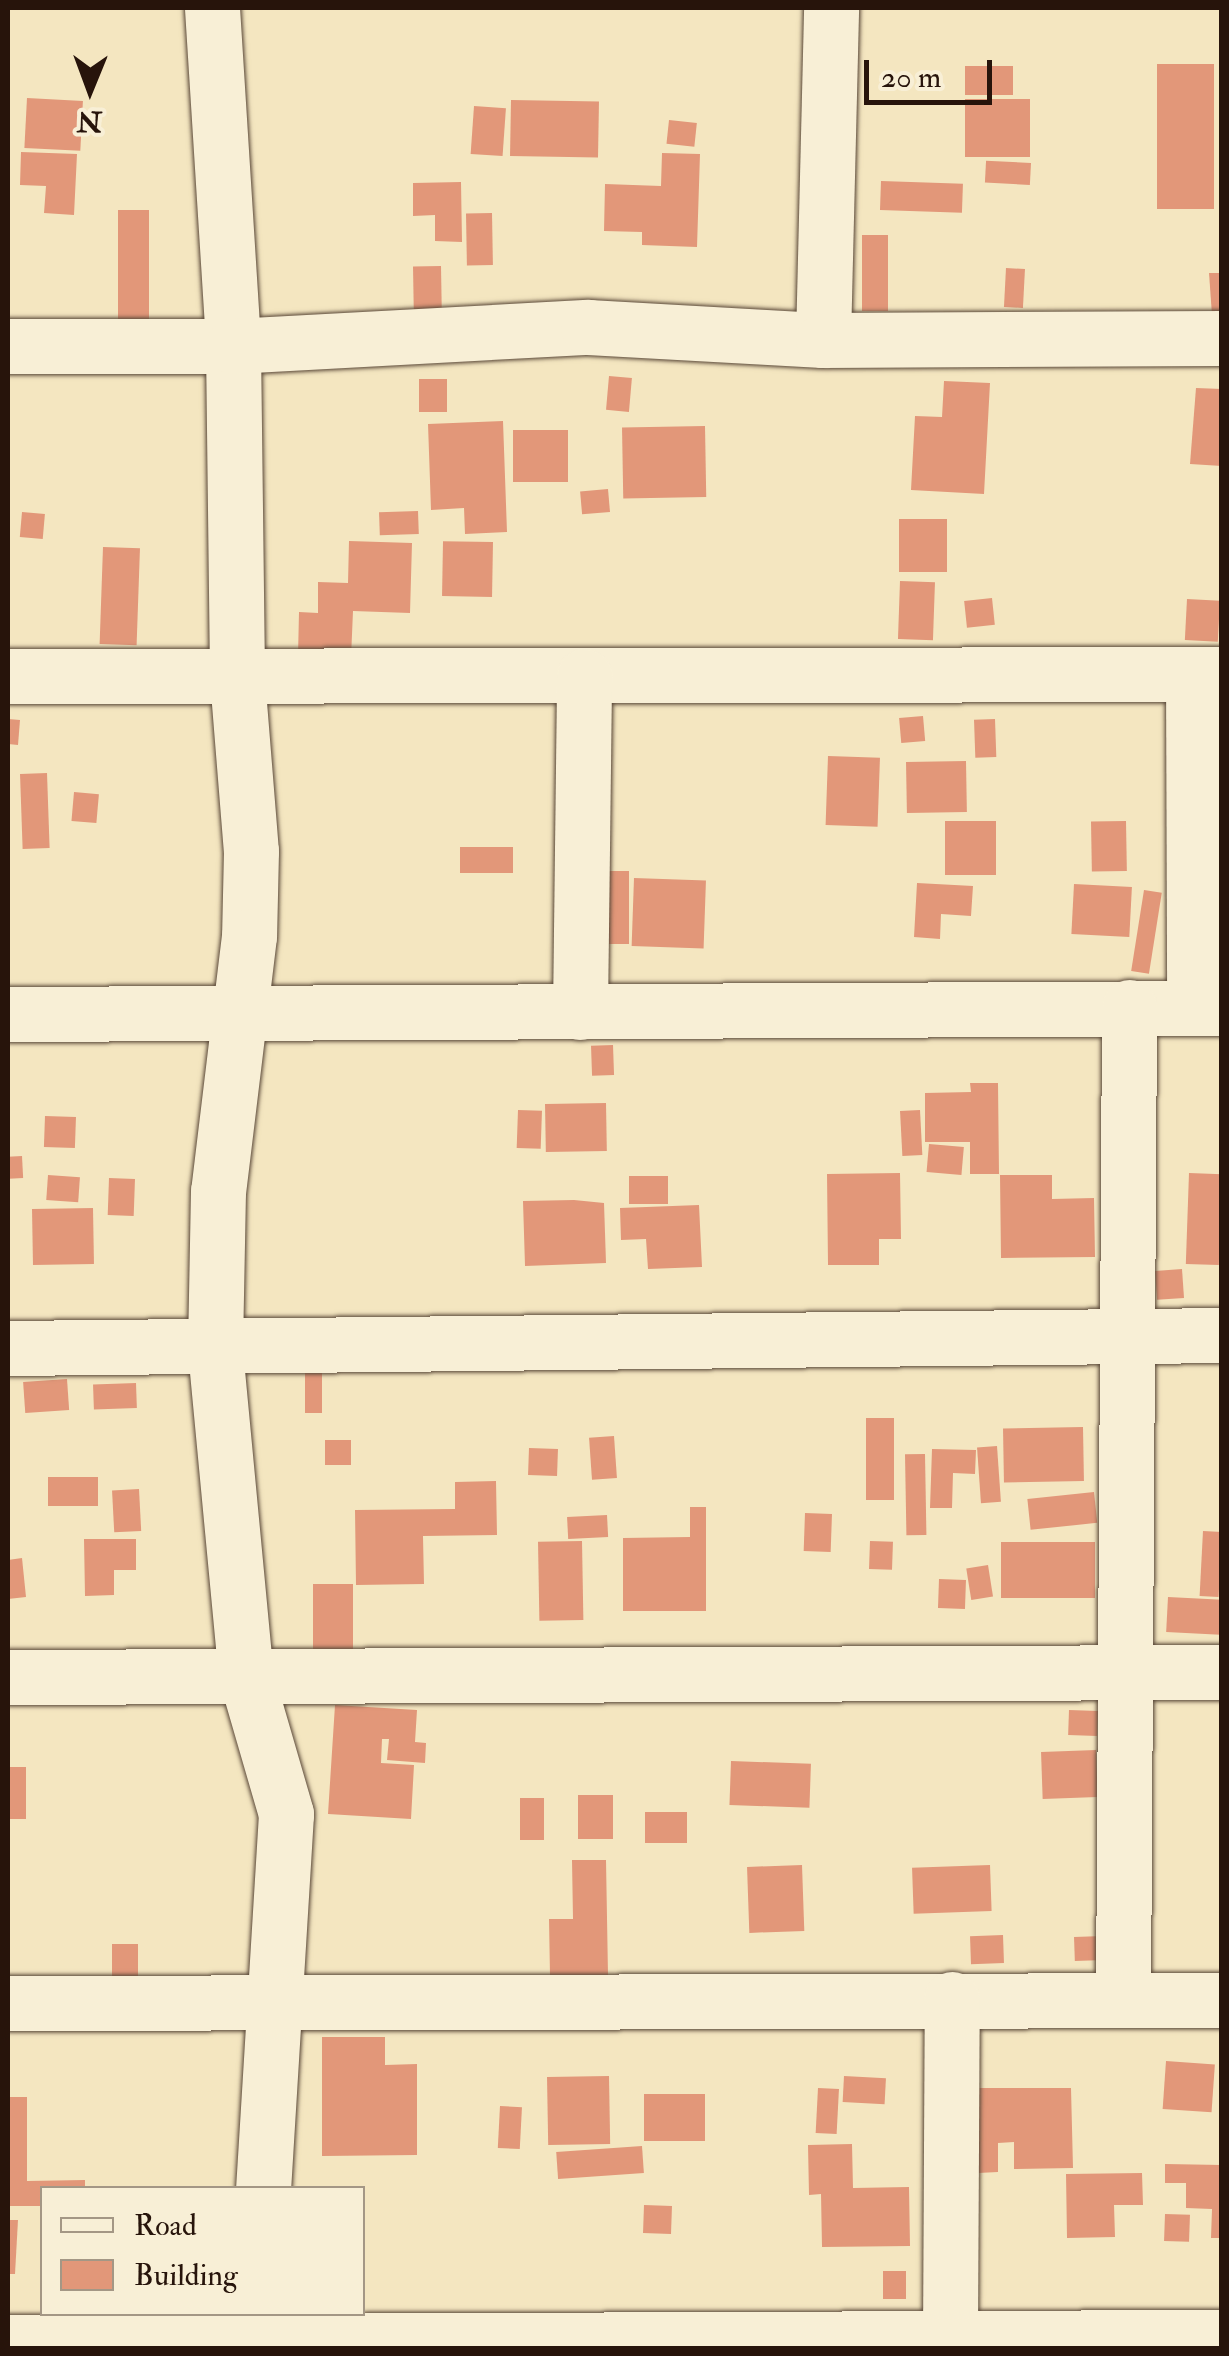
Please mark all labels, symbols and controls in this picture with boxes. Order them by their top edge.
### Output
north arrow [40,40,140,140]
scale bar [869,40,996,102]
text: 20 m [881,59,941,96]
text: N [77,103,102,138]
legend [40,2186,365,2316]
text: Road [134,2207,197,2244]
text: Building [134,2257,238,2294]

